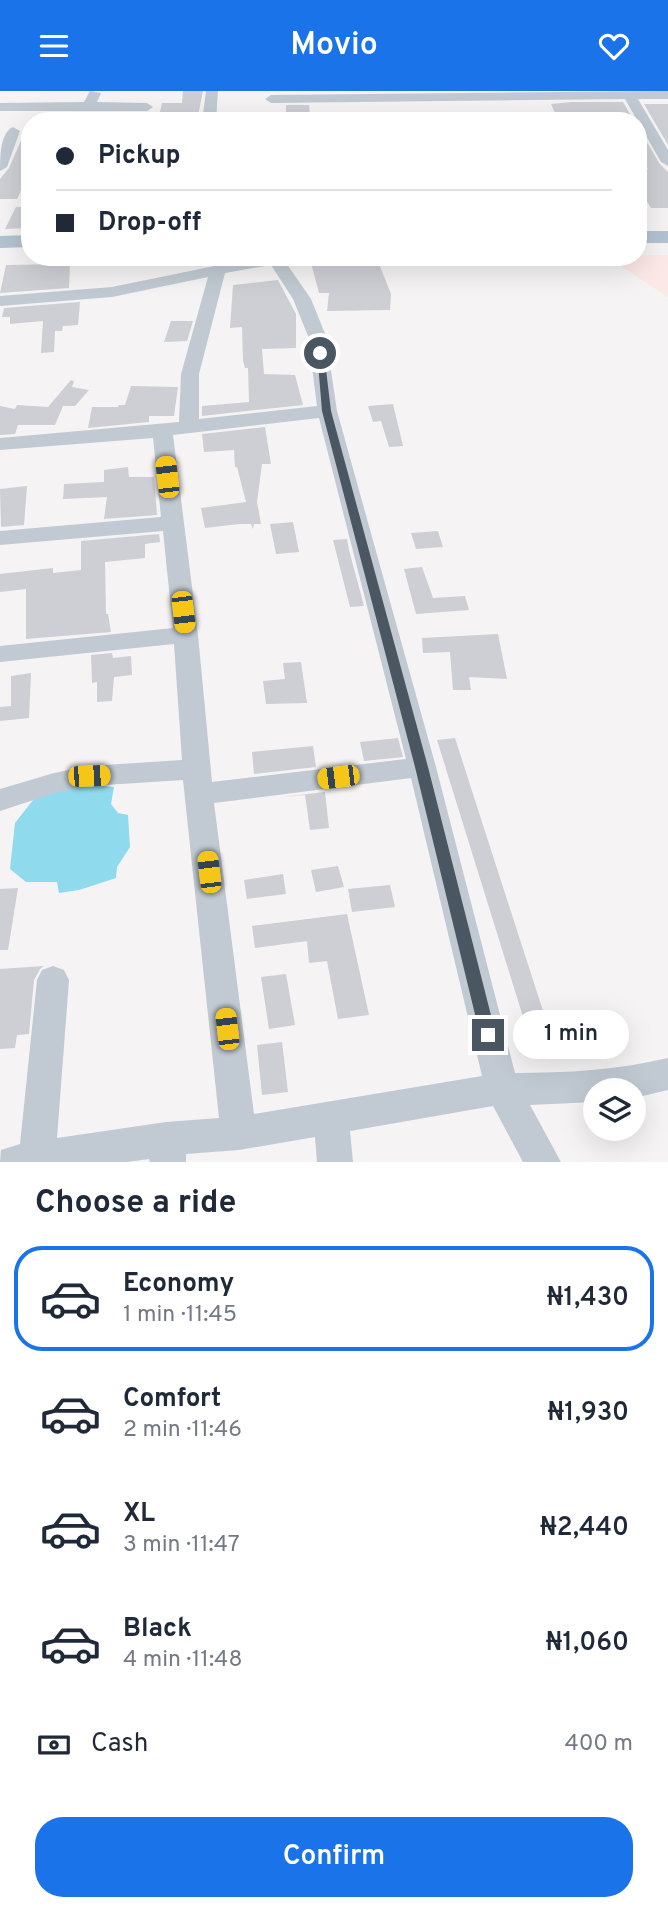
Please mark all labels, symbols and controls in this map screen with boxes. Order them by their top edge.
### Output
text: Movio [290,26,378,66]
icon: menu [35,27,73,65]
icon: heart [595,27,633,65]
text: Pickup [98,140,181,173]
text: Drop-off [98,207,201,240]
route start [304,337,336,369]
car [155,455,180,499]
car [171,590,196,634]
car [316,764,361,790]
car [68,765,111,787]
car [197,850,222,894]
car [215,1007,240,1051]
callout: 1 min [512,1011,628,1059]
route end [472,1019,504,1051]
text: 1 min [544,1020,598,1049]
map controls [583,1078,646,1141]
button: layers [583,1078,646,1141]
text: Choose a ride [35,1184,236,1224]
icon: car [39,1267,102,1330]
text: Economy [123,1268,234,1301]
text: ₦1,430 [546,1282,629,1315]
text: 1 min · 11:45 [123,1301,237,1330]
icon: car [39,1382,102,1445]
text: Comfort [123,1383,221,1416]
text: ₦1,930 [547,1397,629,1430]
text: 2 min · 11:46 [123,1416,242,1445]
icon: car [39,1497,102,1560]
text: XL [123,1498,155,1531]
text: ₦2,440 [540,1512,629,1545]
text: 3 min · 11:47 [123,1531,240,1560]
icon: car [39,1612,102,1675]
text: Black [123,1613,192,1646]
text: ₦1,060 [545,1627,629,1660]
text: 4 min · 11:48 [123,1646,242,1675]
icon: cash [35,1726,73,1764]
text: Cash [91,1728,148,1761]
text: 400 m [564,1730,633,1759]
button: Confirm [35,1817,633,1897]

